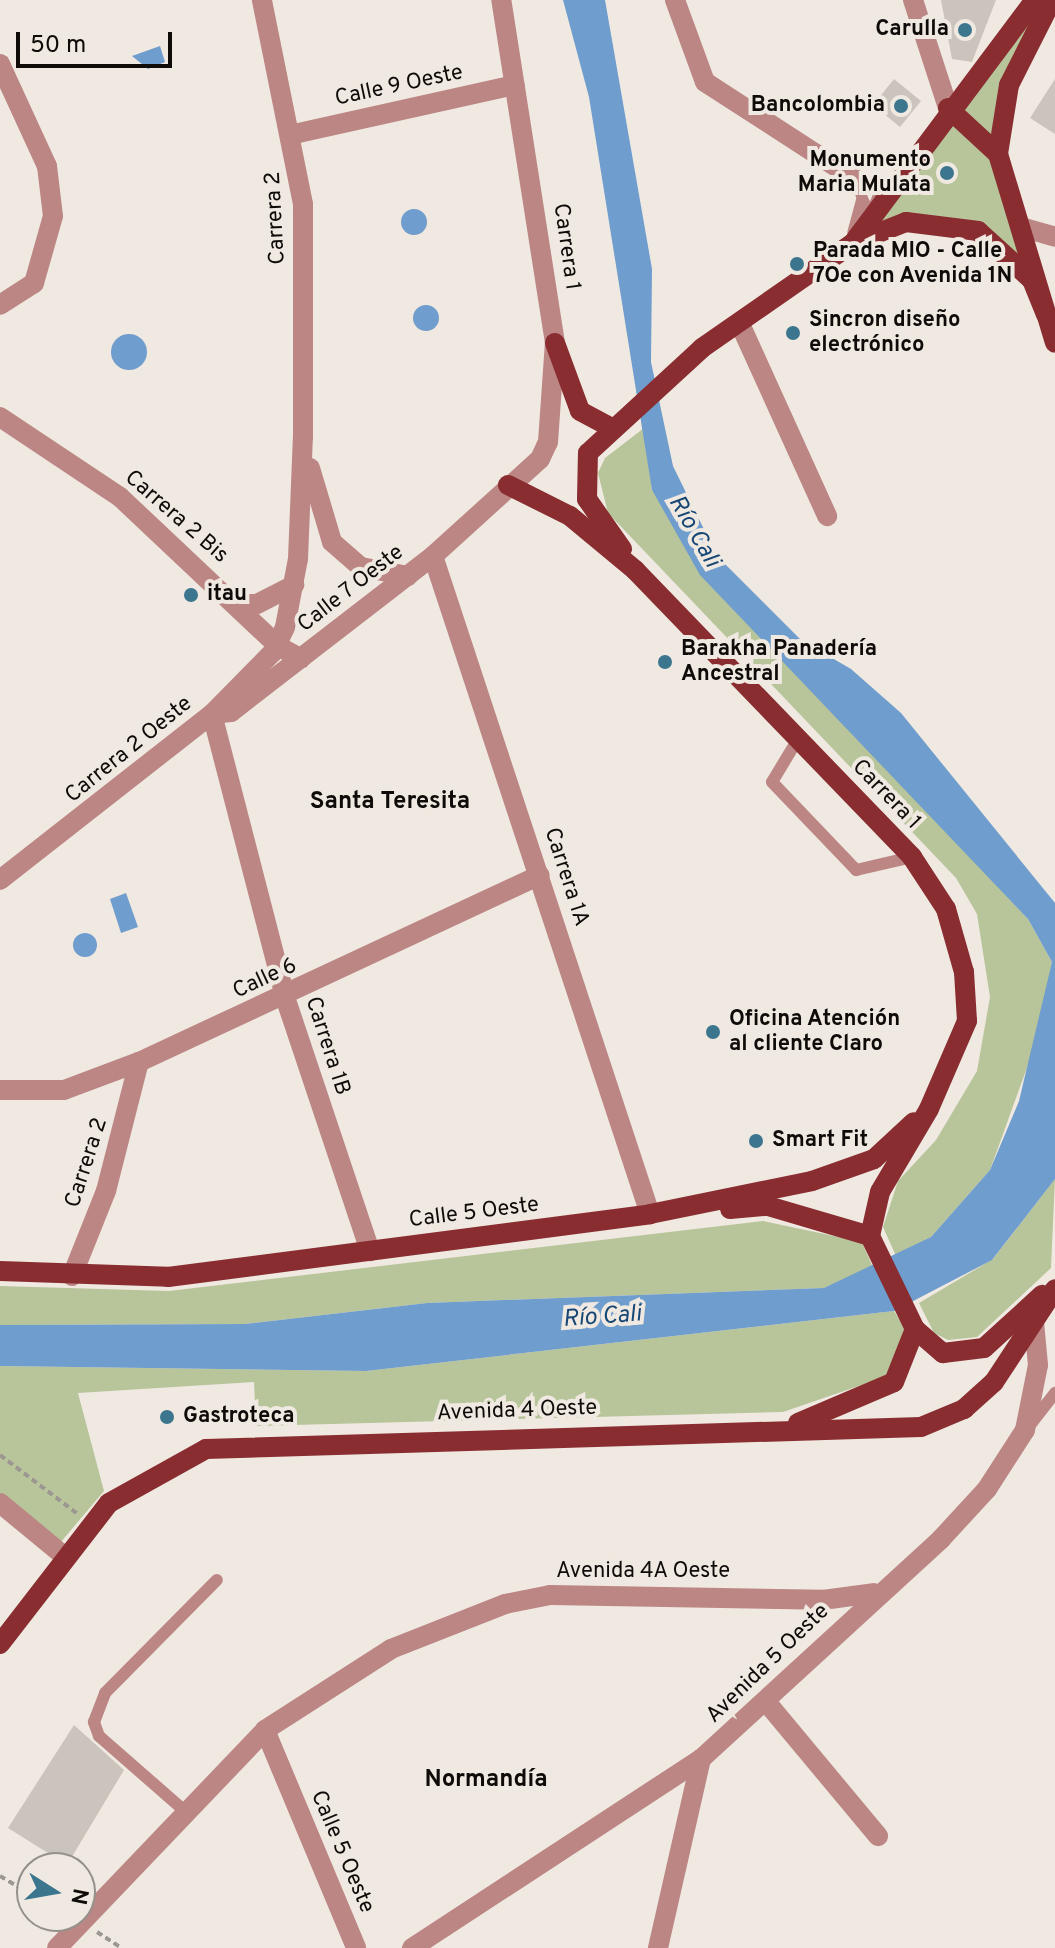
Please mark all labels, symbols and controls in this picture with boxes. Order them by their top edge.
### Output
scale bar [20,16,176,66]
place label: Carulla [875,17,949,43]
marker: Carulla [956,21,974,39]
text: 50 m [30,31,86,61]
street label: Calle 9 Oeste [333,60,465,112]
place label: Bancolombia [751,93,885,119]
marker: Bancolombia [892,97,910,115]
place label: Monumento Maria Mulata [798,147,931,198]
marker: Monumento Maria Mulata [938,164,956,182]
street label: Carrera 2 [260,171,292,265]
street label: Carrera 1 [547,202,585,292]
place label: Parada MIO - Calle 7Oe con Avenida 1N [813,238,1013,290]
marker: Parada MIO - Calle 7Oe con Avenida 1N [788,255,806,273]
place label: Sincron diseño electrónico [809,307,960,358]
marker: Sincron diseño electrónico [784,324,802,342]
street label: Carrera 2 Bis [119,465,233,569]
water label: Río Cali [661,491,725,573]
street label: Calle 7 Oeste [292,539,410,639]
place label: itau [207,582,247,608]
marker: itau [182,586,200,604]
place label: Barakha Panadería Ancestral [681,636,877,688]
marker: Barakha Panadería Ancestral [656,653,674,671]
street label: Carrera 2 Oeste [60,691,198,809]
street label: Carrera 1 [846,754,926,836]
district label: Santa Teresita [310,789,470,817]
street label: Carrera 1A [538,824,594,930]
street label: Calle 6 [229,953,301,1005]
street label: Carrera 1B [299,993,355,1099]
place label: Oficina Atención al cliente Claro [729,1006,901,1058]
marker: Oficina Atención al cliente Claro [704,1023,722,1041]
street label: Carrera 2 [60,1115,114,1211]
place label: Smart Fit [772,1128,868,1154]
marker: Smart Fit [747,1132,765,1150]
street label: Calle 5 Oeste [408,1192,540,1234]
water label: Río Cali [562,1301,642,1335]
street label: Avenida 4 Oeste [436,1395,598,1427]
place label: Gastroteca [183,1404,295,1430]
marker: Gastroteca [158,1408,176,1426]
street label: Avenida 4A Oeste [556,1559,730,1585]
street label: Avenida 5 Oeste [701,1599,835,1729]
district label: Normandía [424,1767,548,1795]
street label: Calle 5 Oeste [304,1787,380,1917]
north arrow [16,1852,96,1932]
text: N [63,1886,93,1907]

